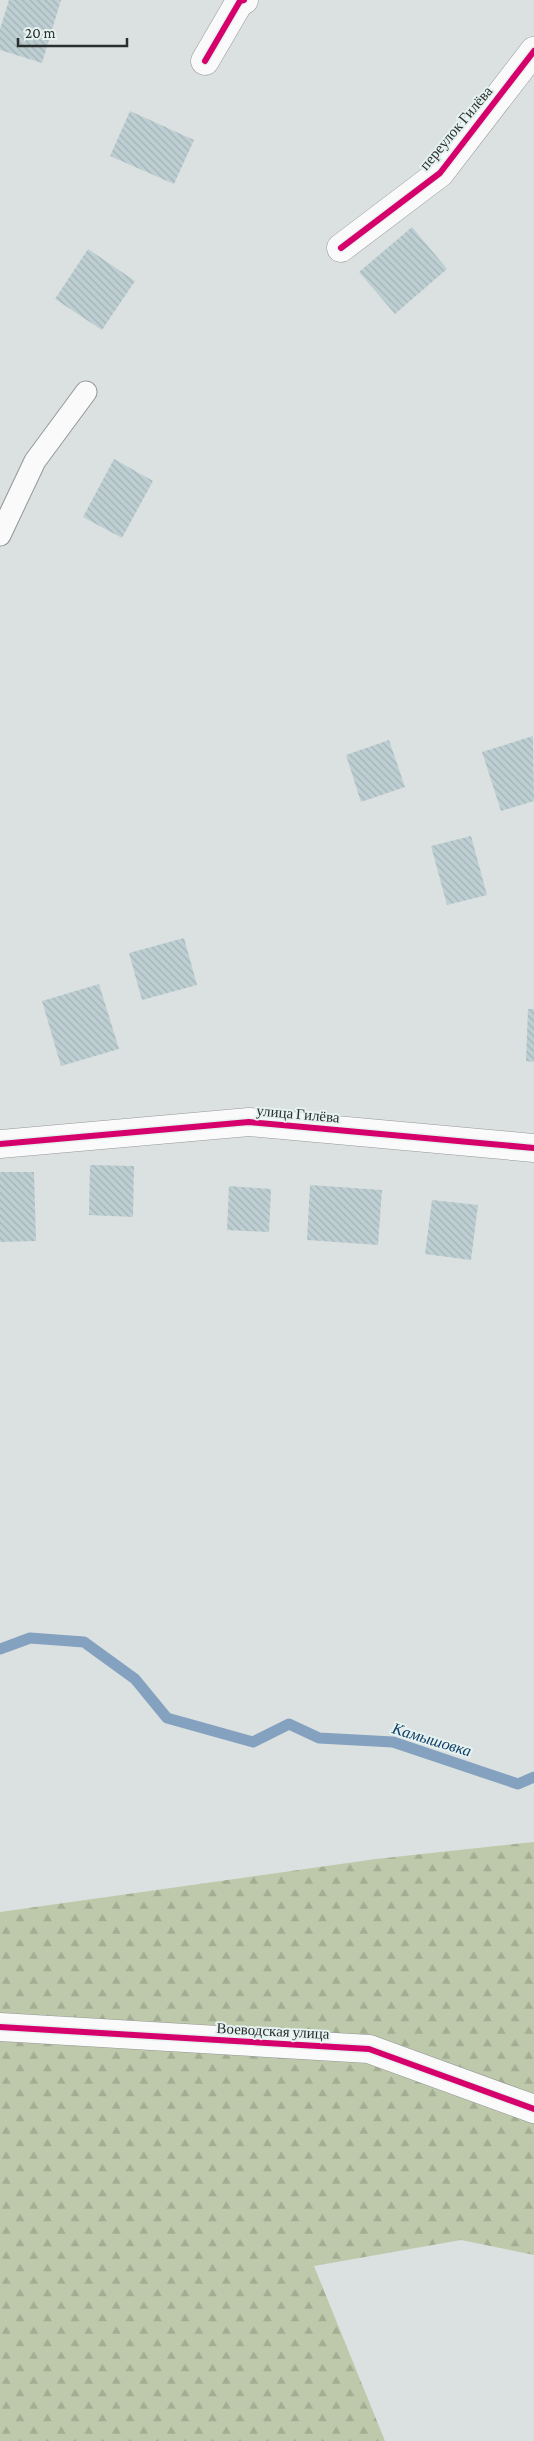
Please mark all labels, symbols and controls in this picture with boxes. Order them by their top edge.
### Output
scale bar [18,15,126,47]
text: 20 m [25,25,56,41]
street label: переулок Гилёва [416,83,496,173]
street label: улица Гилёва [256,1102,341,1126]
water label: Камышовка [389,1719,473,1760]
street label: Воеводская улица [216,2020,330,2042]

